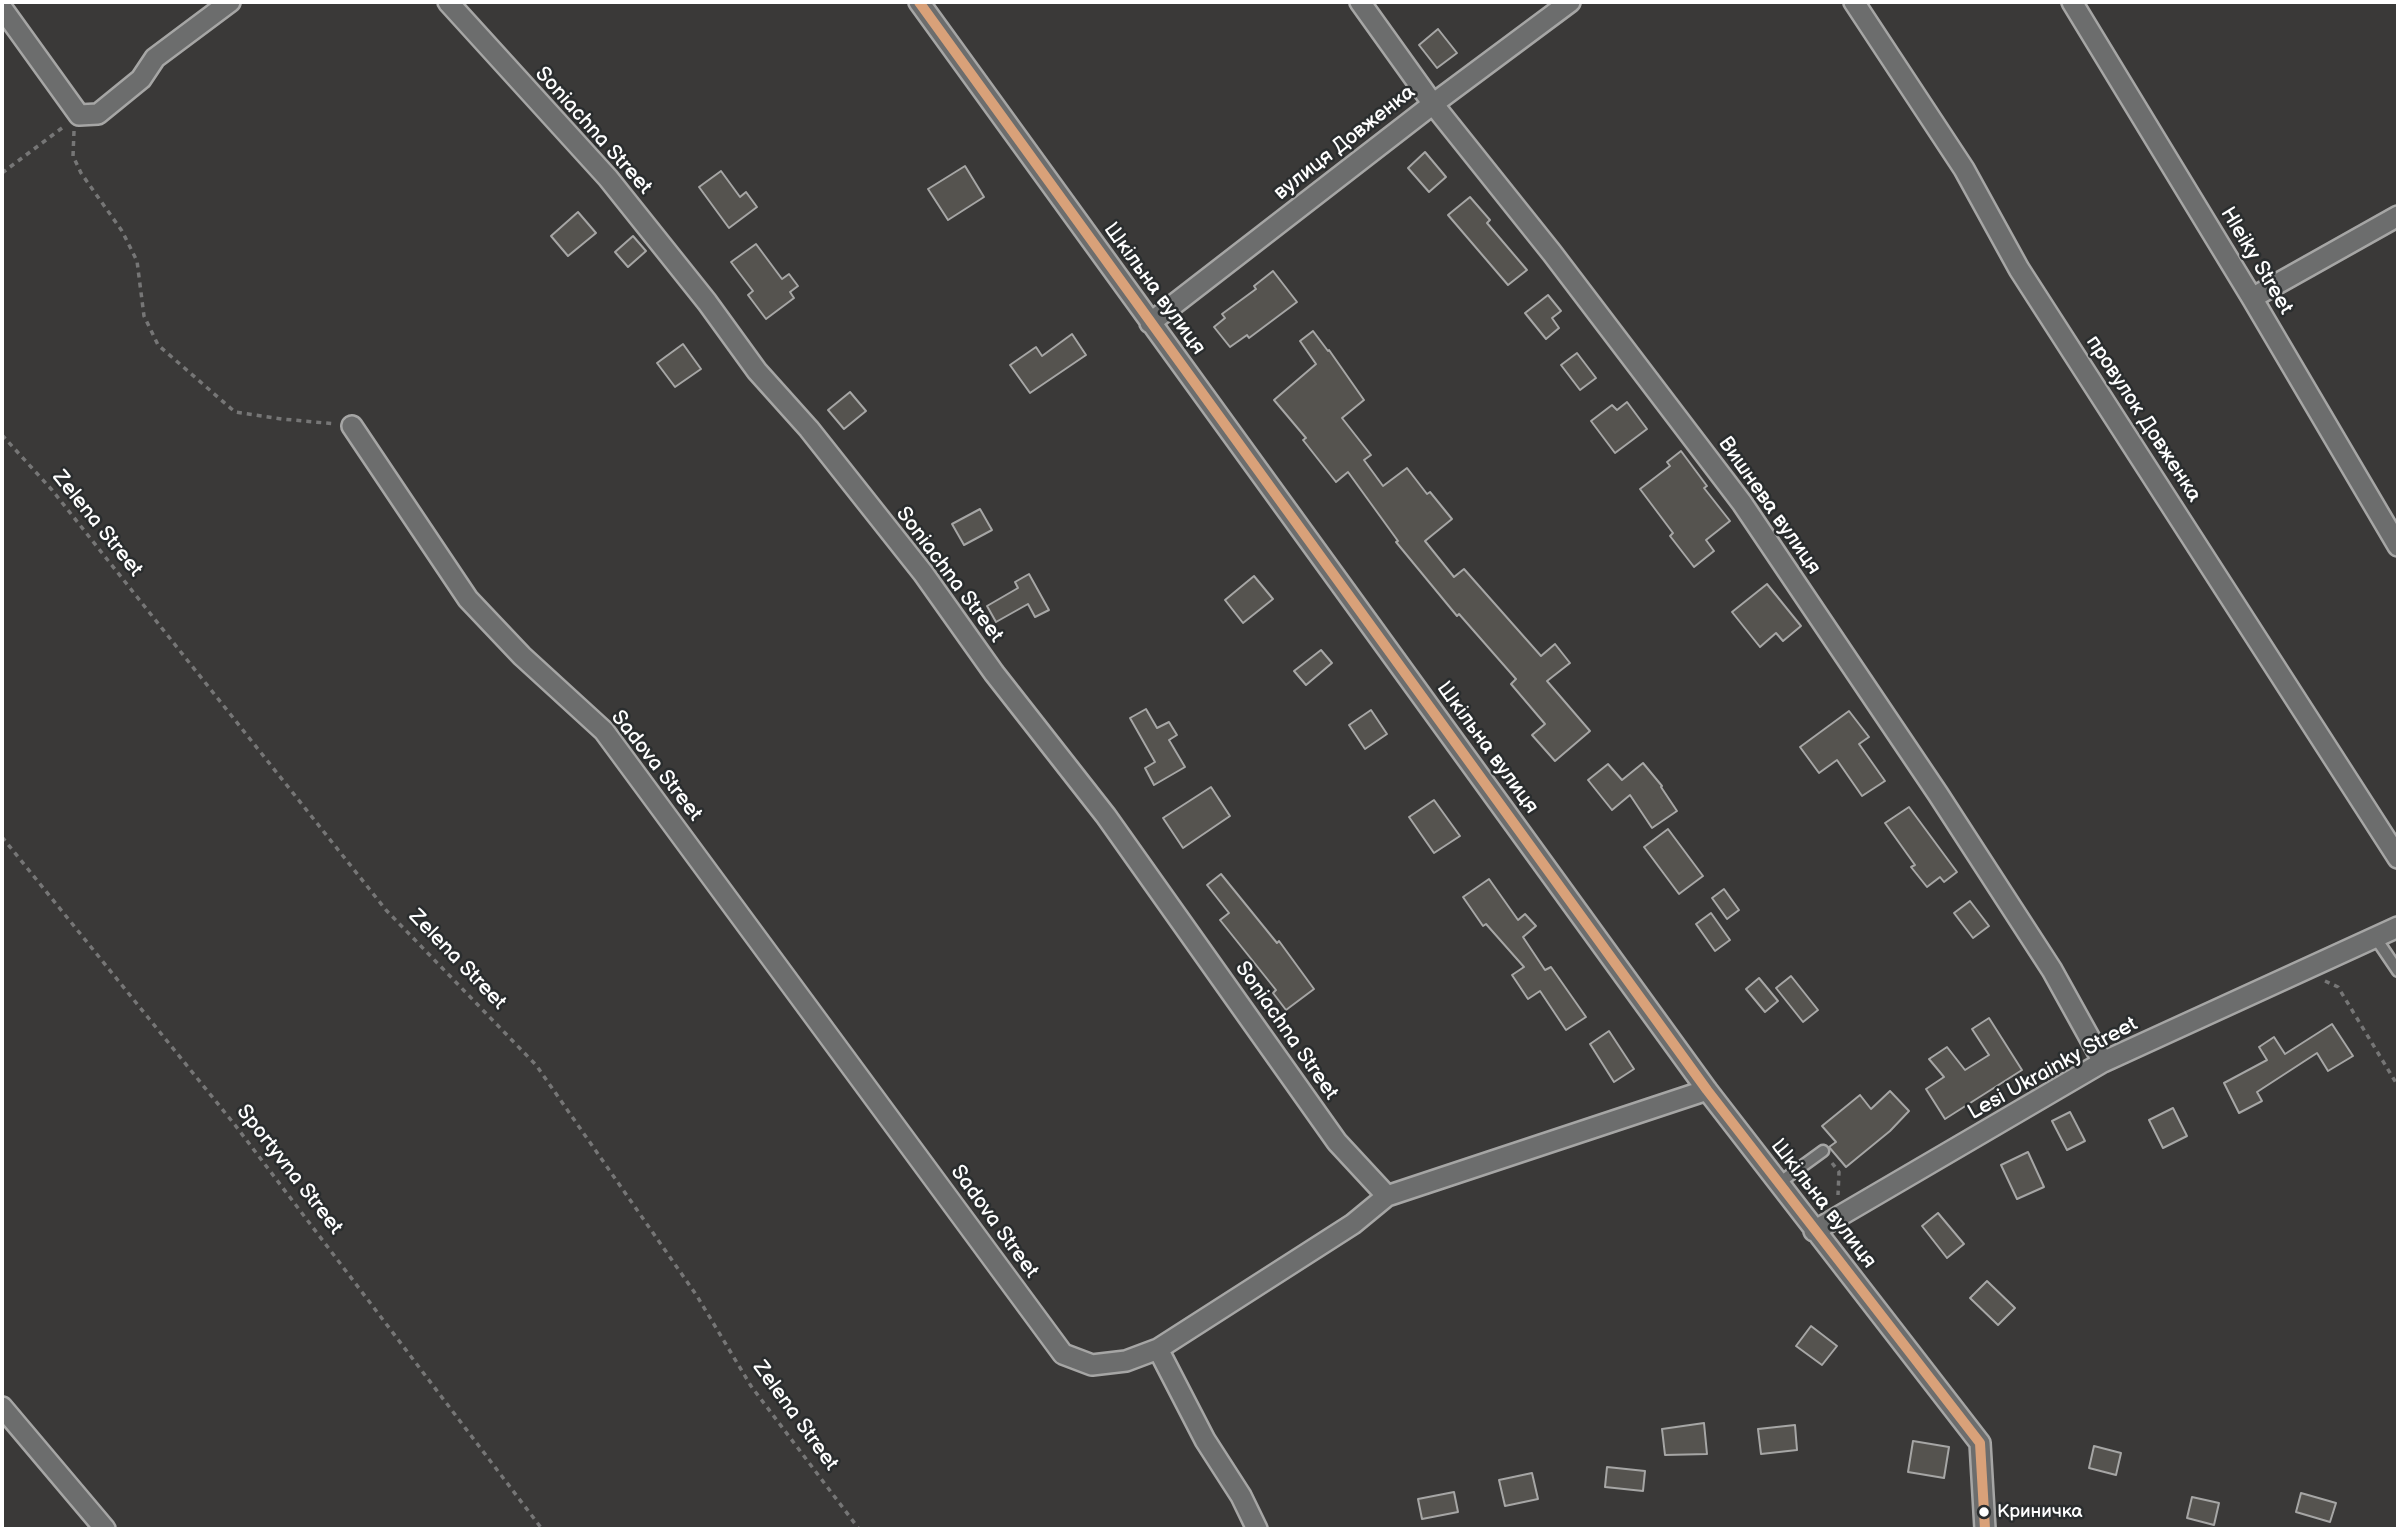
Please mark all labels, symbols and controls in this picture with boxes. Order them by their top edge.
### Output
street label: Soniachna Street [529,62,657,200]
street label: вулиця Довженка [1269,80,1421,206]
street label: Hleiky Street [2214,203,2298,319]
street label: Шкільна вулиця [1098,218,1210,360]
street label: провулок Довженка [2080,331,2206,507]
street label: Вишнева вулиця [1712,432,1826,580]
street label: Zelena Street [46,466,148,582]
street label: Soniachna Street [890,502,1008,648]
street label: Шкільна вулиця [1431,677,1543,819]
street label: Sadova Street [605,706,707,826]
street label: Zelena Street [403,905,511,1015]
street label: Soniachna Street [1229,957,1343,1105]
street label: Lesi Ukrainky Street [1964,1012,2142,1126]
street label: Sportyvna Street [230,1100,348,1240]
street label: Шкільна вулиця [1765,1134,1881,1274]
street label: Sadova Street [945,1161,1043,1283]
street label: Zelena Street [747,1356,843,1476]
place label: Криничка [1997,1501,2083,1523]
marker: Криничка [1977,1505,1991,1519]

